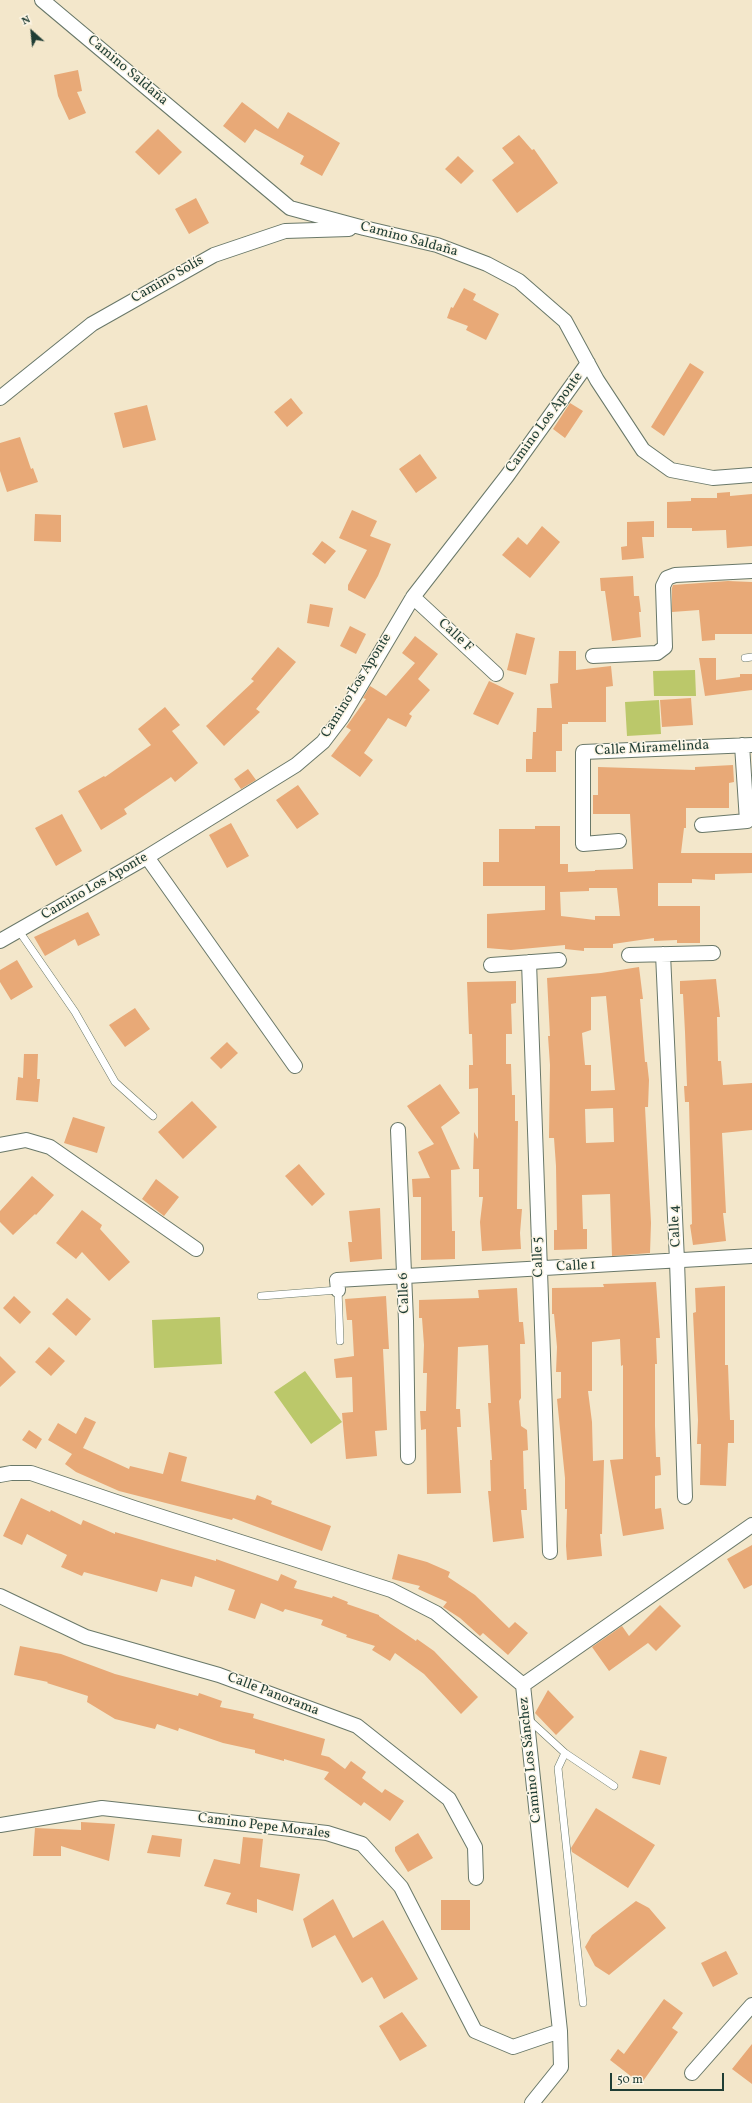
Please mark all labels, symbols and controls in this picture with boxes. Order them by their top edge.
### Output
north arrow [12,12,52,52]
text: N [19,12,33,29]
street label: Camino Saldaña [83,32,171,110]
street label: Camino Saldaña [358,219,460,261]
street label: Camino Solís [129,253,207,307]
street label: Camino Los Aponte [503,370,587,476]
street label: Calle F [434,616,476,656]
street label: Camino Los Aponte [318,631,396,741]
street label: Calle Miramelinda [594,738,710,760]
street label: Camino Los Aponte [39,850,151,924]
street label: Calle 4 [667,1204,685,1248]
street label: Calle 5 [530,1236,548,1278]
street label: Calle 1 [556,1258,596,1276]
street label: Calle 6 [396,1272,414,1314]
street label: Calle Panorama [225,1670,321,1720]
street label: Camino Los Sánchez [516,1696,546,1824]
street label: Camino Pepe Morales [197,1811,331,1843]
scale bar [612,2065,726,2091]
text: 50 m [617,2072,643,2088]

